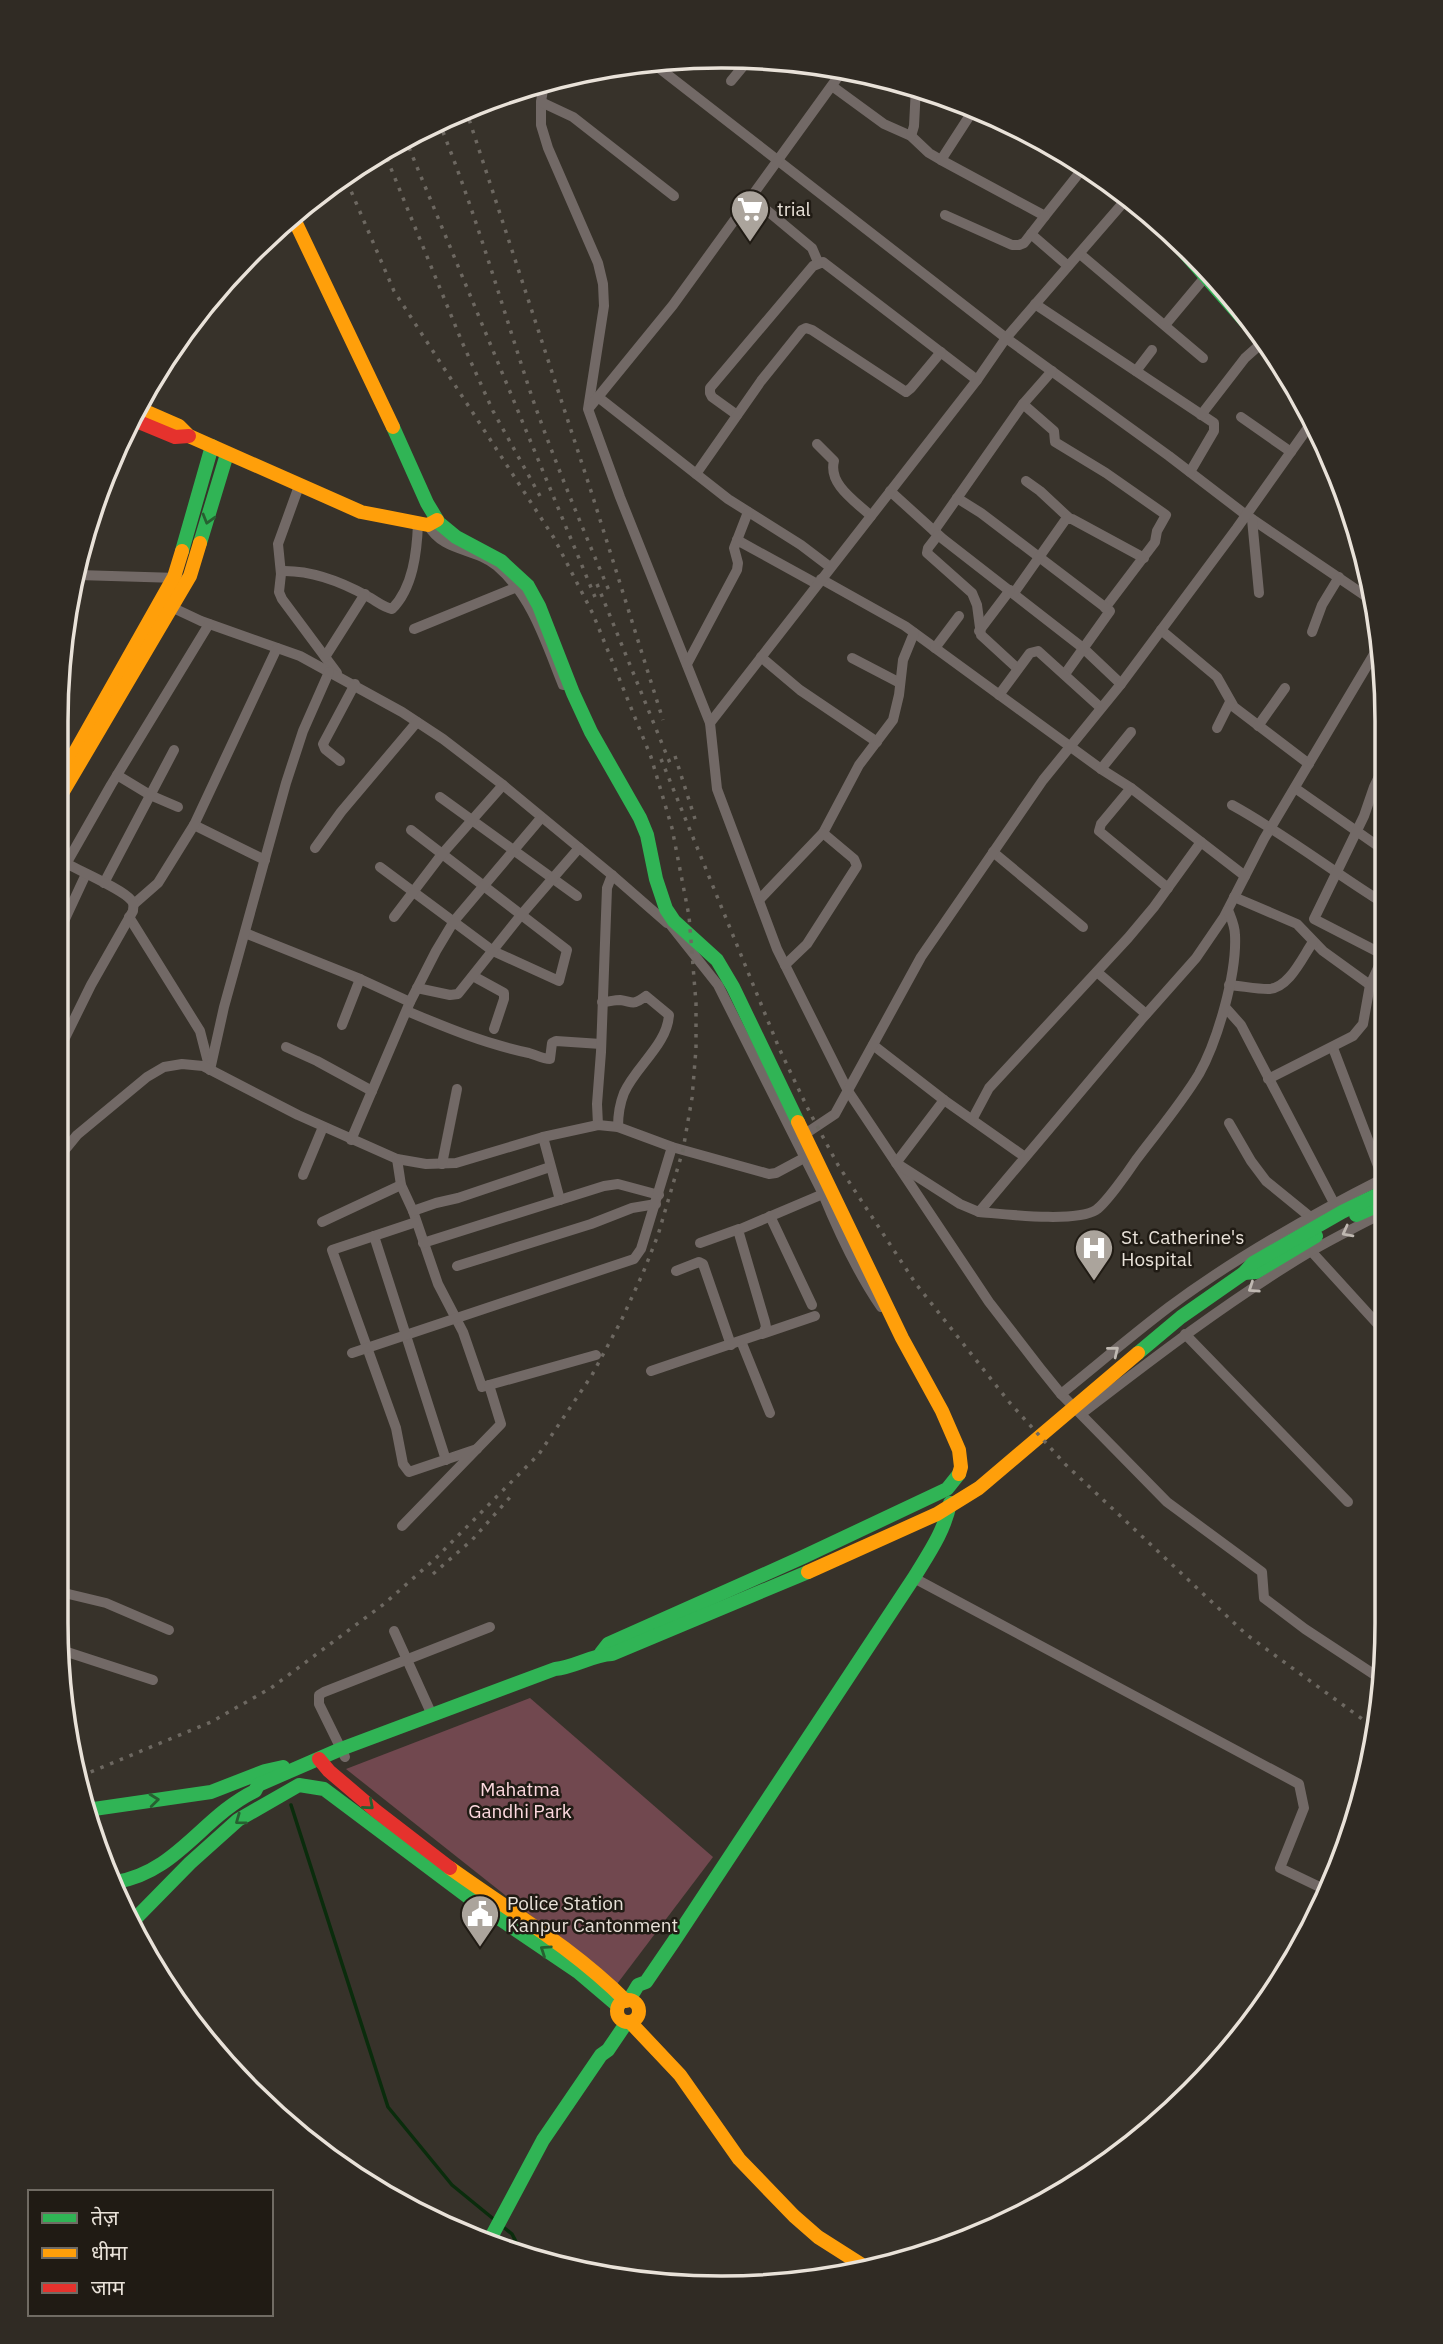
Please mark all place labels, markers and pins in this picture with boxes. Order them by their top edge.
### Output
supermarket icon: trial [729,188,771,243]
place label: trial [777,197,811,221]
place label: St. Catherine's Hospital [1121,1225,1245,1271]
hospital icon: St. Catherine's Hospital [1073,1227,1115,1282]
place label: Police Station Kanpur Cantonment [507,1891,678,1937]
public building icon: Police Station Kanpur Cantonment [459,1893,501,1948]

